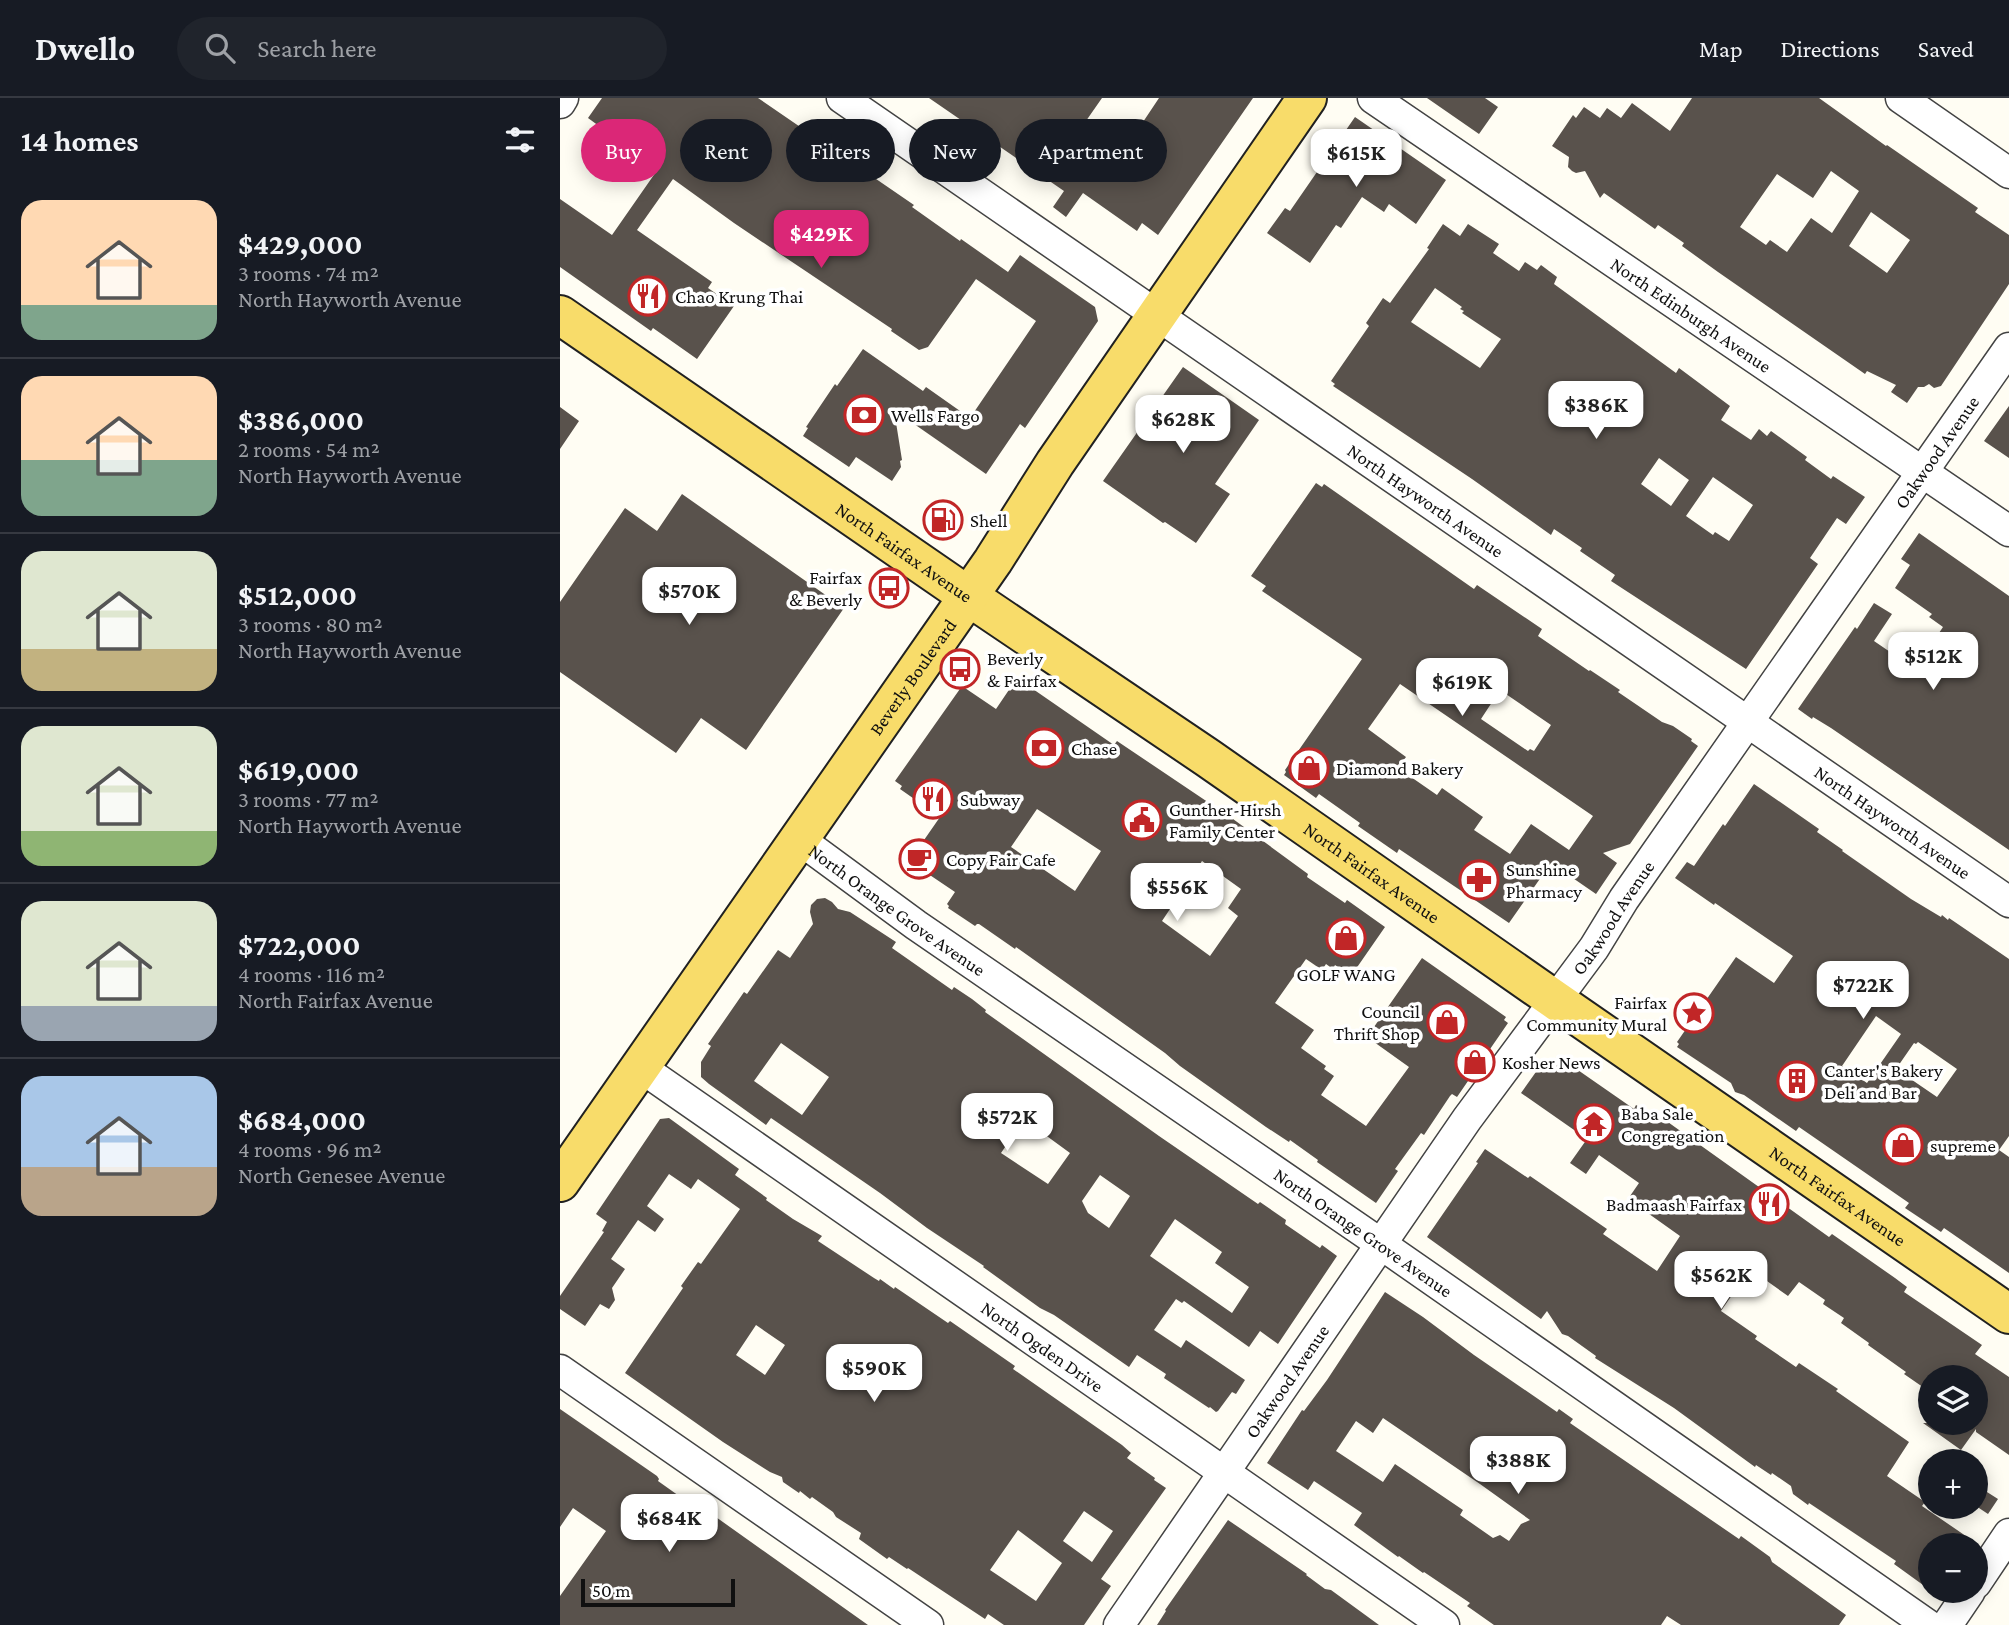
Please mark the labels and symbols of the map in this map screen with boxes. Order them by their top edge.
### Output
pin: $615K [1307,130,1405,189]
pin: $429K [772,211,870,270]
street label: North Edinburgh Avenue [1607,253,1775,377]
restaurant icon: Chao Krung Thai [627,275,669,317]
place label: Chao Krung Thai [675,286,803,307]
pin: $386K [1547,382,1645,441]
street label: Oakwood Avenue [1890,392,1983,512]
bank icon: Wells Fargo [843,394,885,436]
pin: $628K [1134,396,1232,455]
place label: Wells Fargo [891,405,980,426]
street label: North Hayworth Avenue [1344,439,1508,561]
street label: North Fairfax Avenue [832,498,977,606]
fuel station icon: Shell [922,499,964,541]
place label: Shell [970,510,1007,531]
place label: Fairfax & Beverly [789,567,862,610]
bus stop icon: Fairfax & Beverly [868,567,910,609]
pin: $570K [640,568,738,627]
street label: Beverly Boulevard [865,615,960,739]
pin: $512K [1884,632,1982,692]
bus stop icon: Beverly & Fairfax [939,648,981,690]
place label: Beverly & Fairfax [987,648,1057,691]
pin: $619K [1413,658,1511,718]
bank icon: Chase [1023,727,1065,769]
place label: Chase [1071,738,1117,759]
shop icon: Diamond Bakery [1288,747,1330,789]
place label: Diamond Bakery [1336,758,1463,779]
street label: North Hayworth Avenue [1811,761,1975,883]
restaurant icon: Subway [912,778,954,820]
place label: Subway [960,789,1020,810]
public building icon: Gunther-Hirsh Family Center [1121,799,1163,841]
place label: Gunther-Hirsh Family Center [1169,799,1282,842]
street label: North Fairfax Avenue [1300,818,1444,927]
cafe icon: Copy Fair Cafe [898,838,940,880]
street label: North Orange Grove Avenue [805,839,989,980]
place label: Copy Fair Cafe [946,849,1056,870]
street label: Oakwood Avenue [1567,856,1658,979]
pharmacy icon: Sunshine Pharmacy [1458,859,1500,901]
place label: Sunshine Pharmacy [1506,859,1582,902]
pin: $556K [1128,864,1226,923]
shop icon: GOLF WANG [1325,917,1367,959]
pin: $722K [1814,962,1912,1021]
place label: GOLF WANG [1296,964,1396,985]
place label: Fairfax Community Mural [1526,992,1667,1035]
place icon: Fairfax Community Mural [1673,992,1715,1034]
place label: Council Thrift Shop [1334,1001,1420,1044]
shop icon: Council Thrift Shop [1426,1001,1468,1043]
shop icon: Kosher News [1454,1041,1496,1083]
place label: Kosher News [1502,1052,1600,1073]
building icon: Canter's Bakery Deli and Bar [1776,1060,1818,1102]
place label: Canter's Bakery Deli and Bar [1824,1060,1943,1103]
pin: $572K [958,1094,1056,1153]
temple icon: Baba Sale Congregation [1573,1103,1615,1145]
place label: Baba Sale Congregation [1621,1103,1724,1146]
shop icon: supreme [1882,1124,1924,1166]
place label: supreme [1930,1135,1996,1156]
street label: North Fairfax Avenue [1766,1141,1910,1250]
street label: North Orange Grove Avenue [1270,1163,1457,1301]
restaurant icon: Badmaash Fairfax [1748,1183,1790,1225]
place label: Badmaash Fairfax [1606,1194,1742,1215]
pin: $562K [1672,1252,1770,1311]
street label: North Ogden Drive [977,1297,1108,1396]
street label: Oakwood Avenue [1241,1321,1333,1442]
pin: $590K [825,1344,923,1404]
pin: $388K [1469,1436,1567,1496]
pin: $684K [620,1494,718,1554]
scale bar [581,1576,735,1608]

